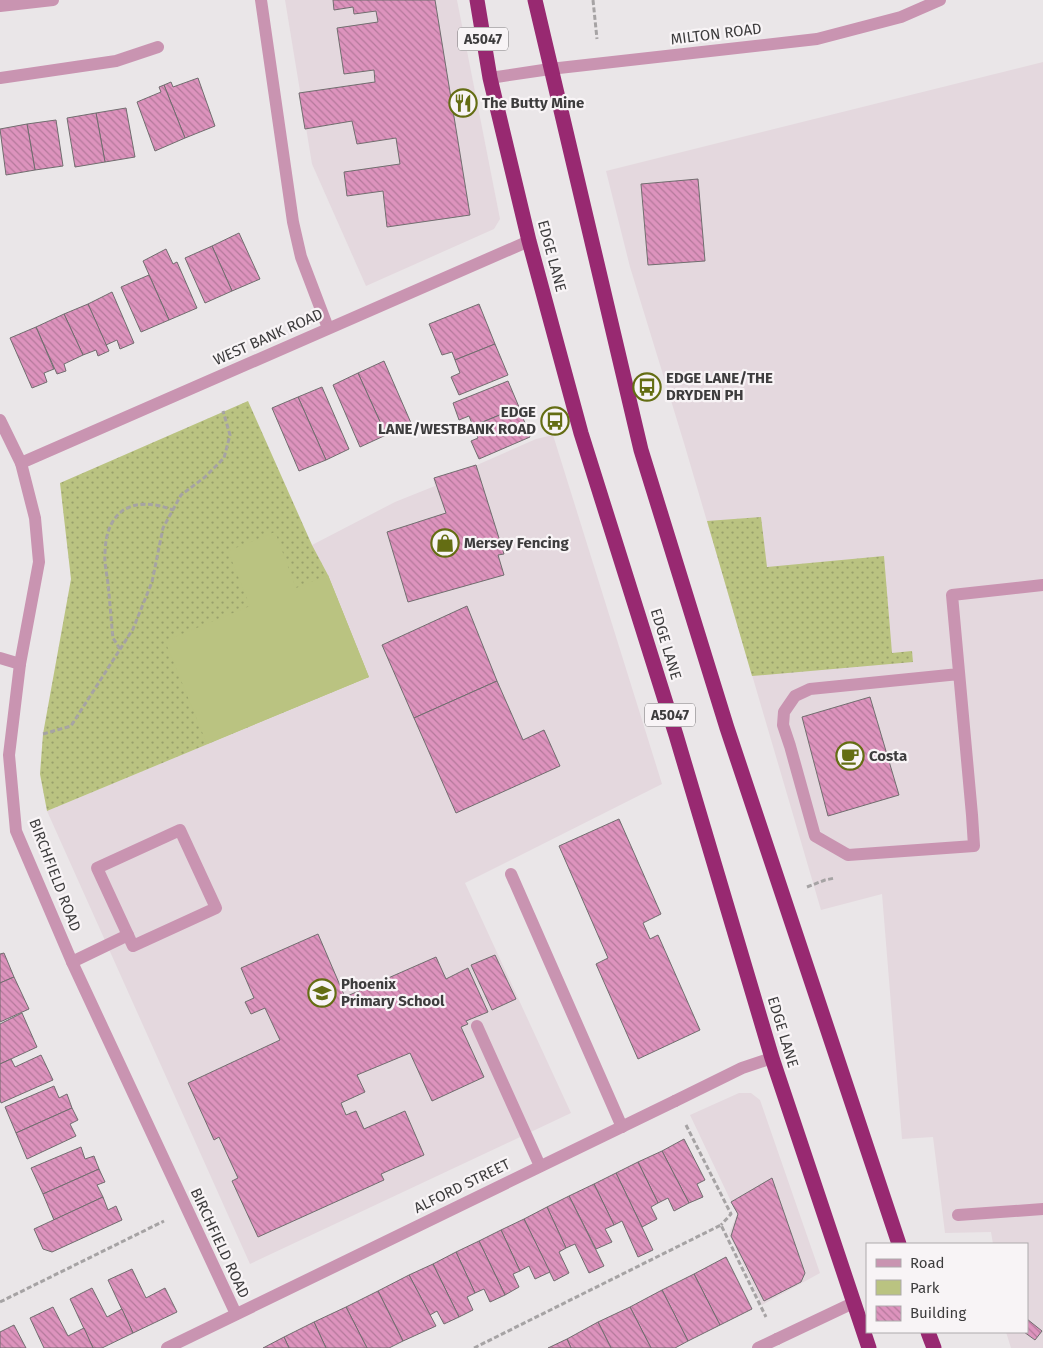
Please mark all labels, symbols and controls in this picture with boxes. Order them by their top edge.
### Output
street label: MILTON ROAD [669,19,763,49]
road number: A5047 [458,28,508,50]
restaurant icon: The Butty Mine [448,88,478,118]
place label: The Butty Mine [482,94,584,112]
street label: EDGE LANE [534,218,570,294]
street label: WEST BANK ROAD [210,305,326,369]
place label: EDGE LANE/THE DRYDEN PH [666,369,773,404]
bus stop icon: EDGE LANE/THE DRYDEN PH [632,372,662,402]
place label: EDGE LANE/WESTBANK ROAD [378,403,536,438]
bus stop icon: EDGE LANE/WESTBANK ROAD [540,406,570,436]
shop icon: Mersey Fencing [430,528,460,558]
place label: Mersey Fencing [464,534,569,552]
street label: EDGE LANE [647,606,685,682]
road number: A5047 [645,704,695,726]
cafe icon: Costa [835,741,865,771]
place label: Costa [869,747,907,765]
street label: BIRCHFIELD ROAD [25,816,85,934]
place label: Phoenix Primary School [341,975,445,1010]
school or university icon: Phoenix Primary School [307,978,337,1008]
street label: EDGE LANE [764,994,802,1070]
street label: ALFORD STREET [411,1155,513,1217]
street label: BIRCHFIELD ROAD [187,1185,253,1301]
legend [866,1243,1028,1333]
text: Road [910,1254,945,1272]
text: Park [910,1279,940,1297]
text: Building [910,1304,966,1322]

